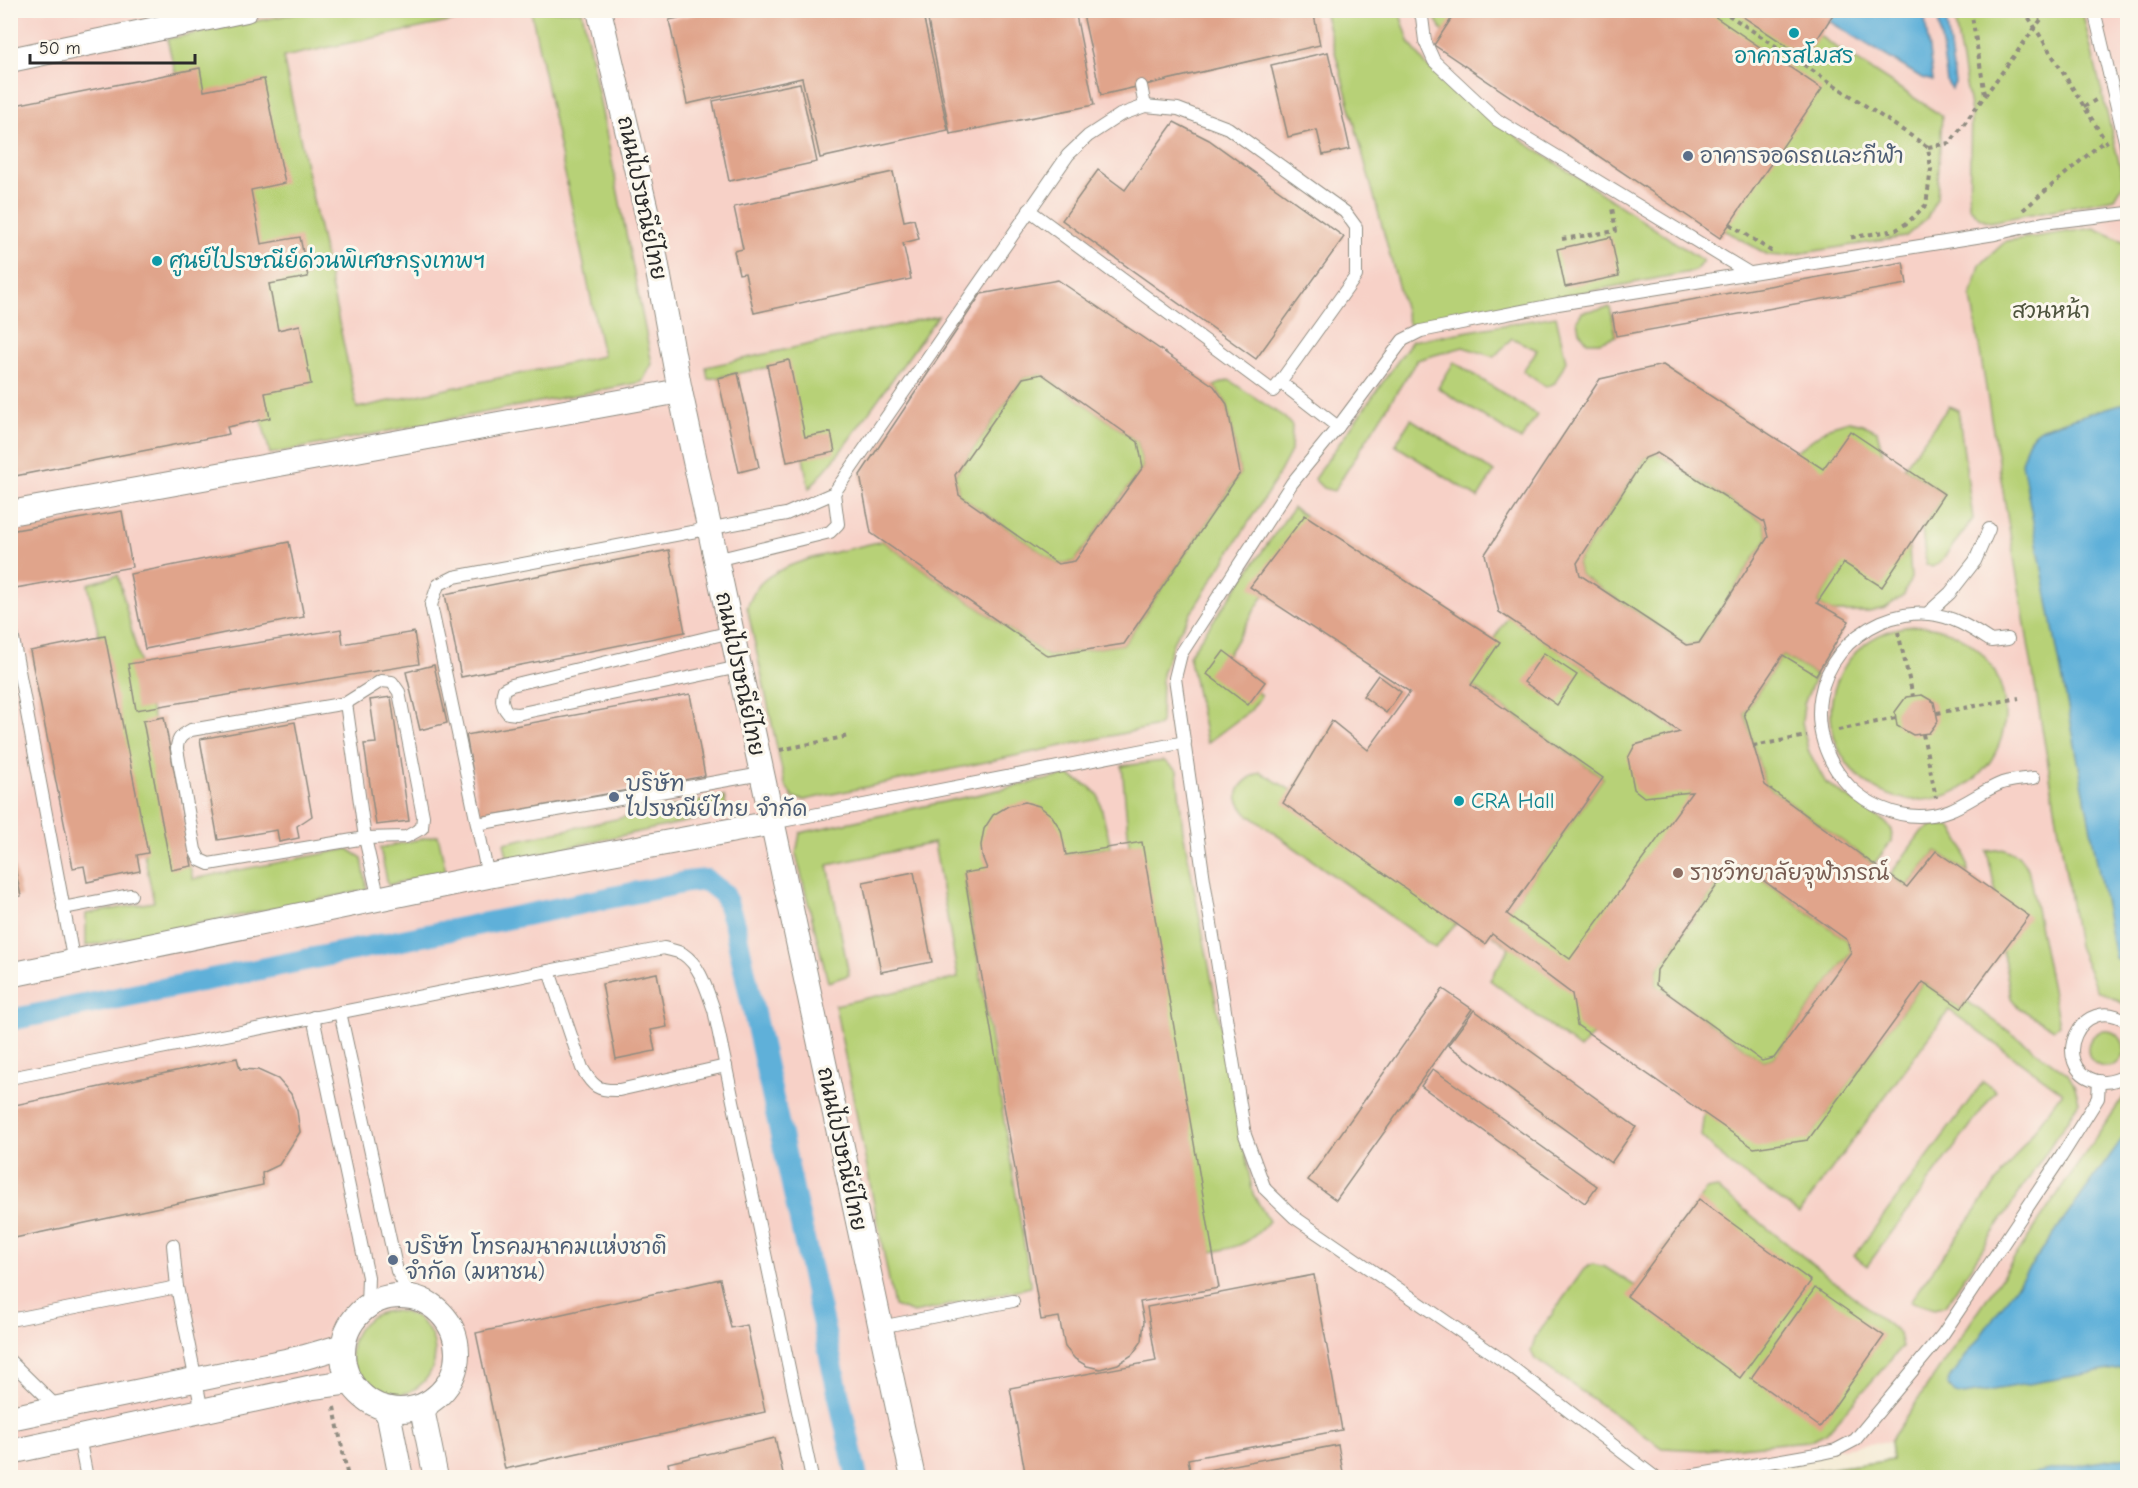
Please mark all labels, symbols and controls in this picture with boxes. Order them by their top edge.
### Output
marker: อาคารสโมสร [1787,26,1801,40]
scale bar [30,27,195,65]
text: 50 m [39,38,81,59]
place label: อาคารสโมสร [1734,41,1854,69]
street label: ถนนไปรษณีย์ไทย [612,113,674,282]
place label: อาคารจอดรถและกีฬา [1700,142,1904,169]
marker: อาคารจอดรถและกีฬา [1681,149,1695,163]
place label: ศูนย์ไปรษณีย์ด่วนพิเศษกรุงเทพฯ [169,246,486,277]
marker: ศูนย์ไปรษณีย์ด่วนพิเศษกรุงเทพฯ [150,254,164,268]
park label: สวนหน้า [2012,296,2090,324]
street label: ถนนไปรษณีย์ไทย [710,589,772,758]
place label: บริษัท ไปรษณีย์ไทย จำกัด [625,770,807,822]
place label: CRA Hall [1471,788,1555,814]
marker: บริษัท ไปรษณีย์ไทย จำกัด [607,790,621,804]
marker: CRA Hall [1452,794,1466,808]
place label: ราชวิทยาลัยจุฬาภรณ์ [1690,858,1890,889]
marker: ราชวิทยาลัยจุฬาภรณ์ [1671,866,1685,880]
street label: ถนนไปรษณีย์ไทย [812,1064,874,1233]
place label: บริษัท โทรคมนาคมแห่งชาติ จำกัด (มหาชน) [405,1232,667,1285]
marker: บริษัท โทรคมนาคมแห่งชาติ จำกัด (มหาชน) [386,1253,400,1267]

